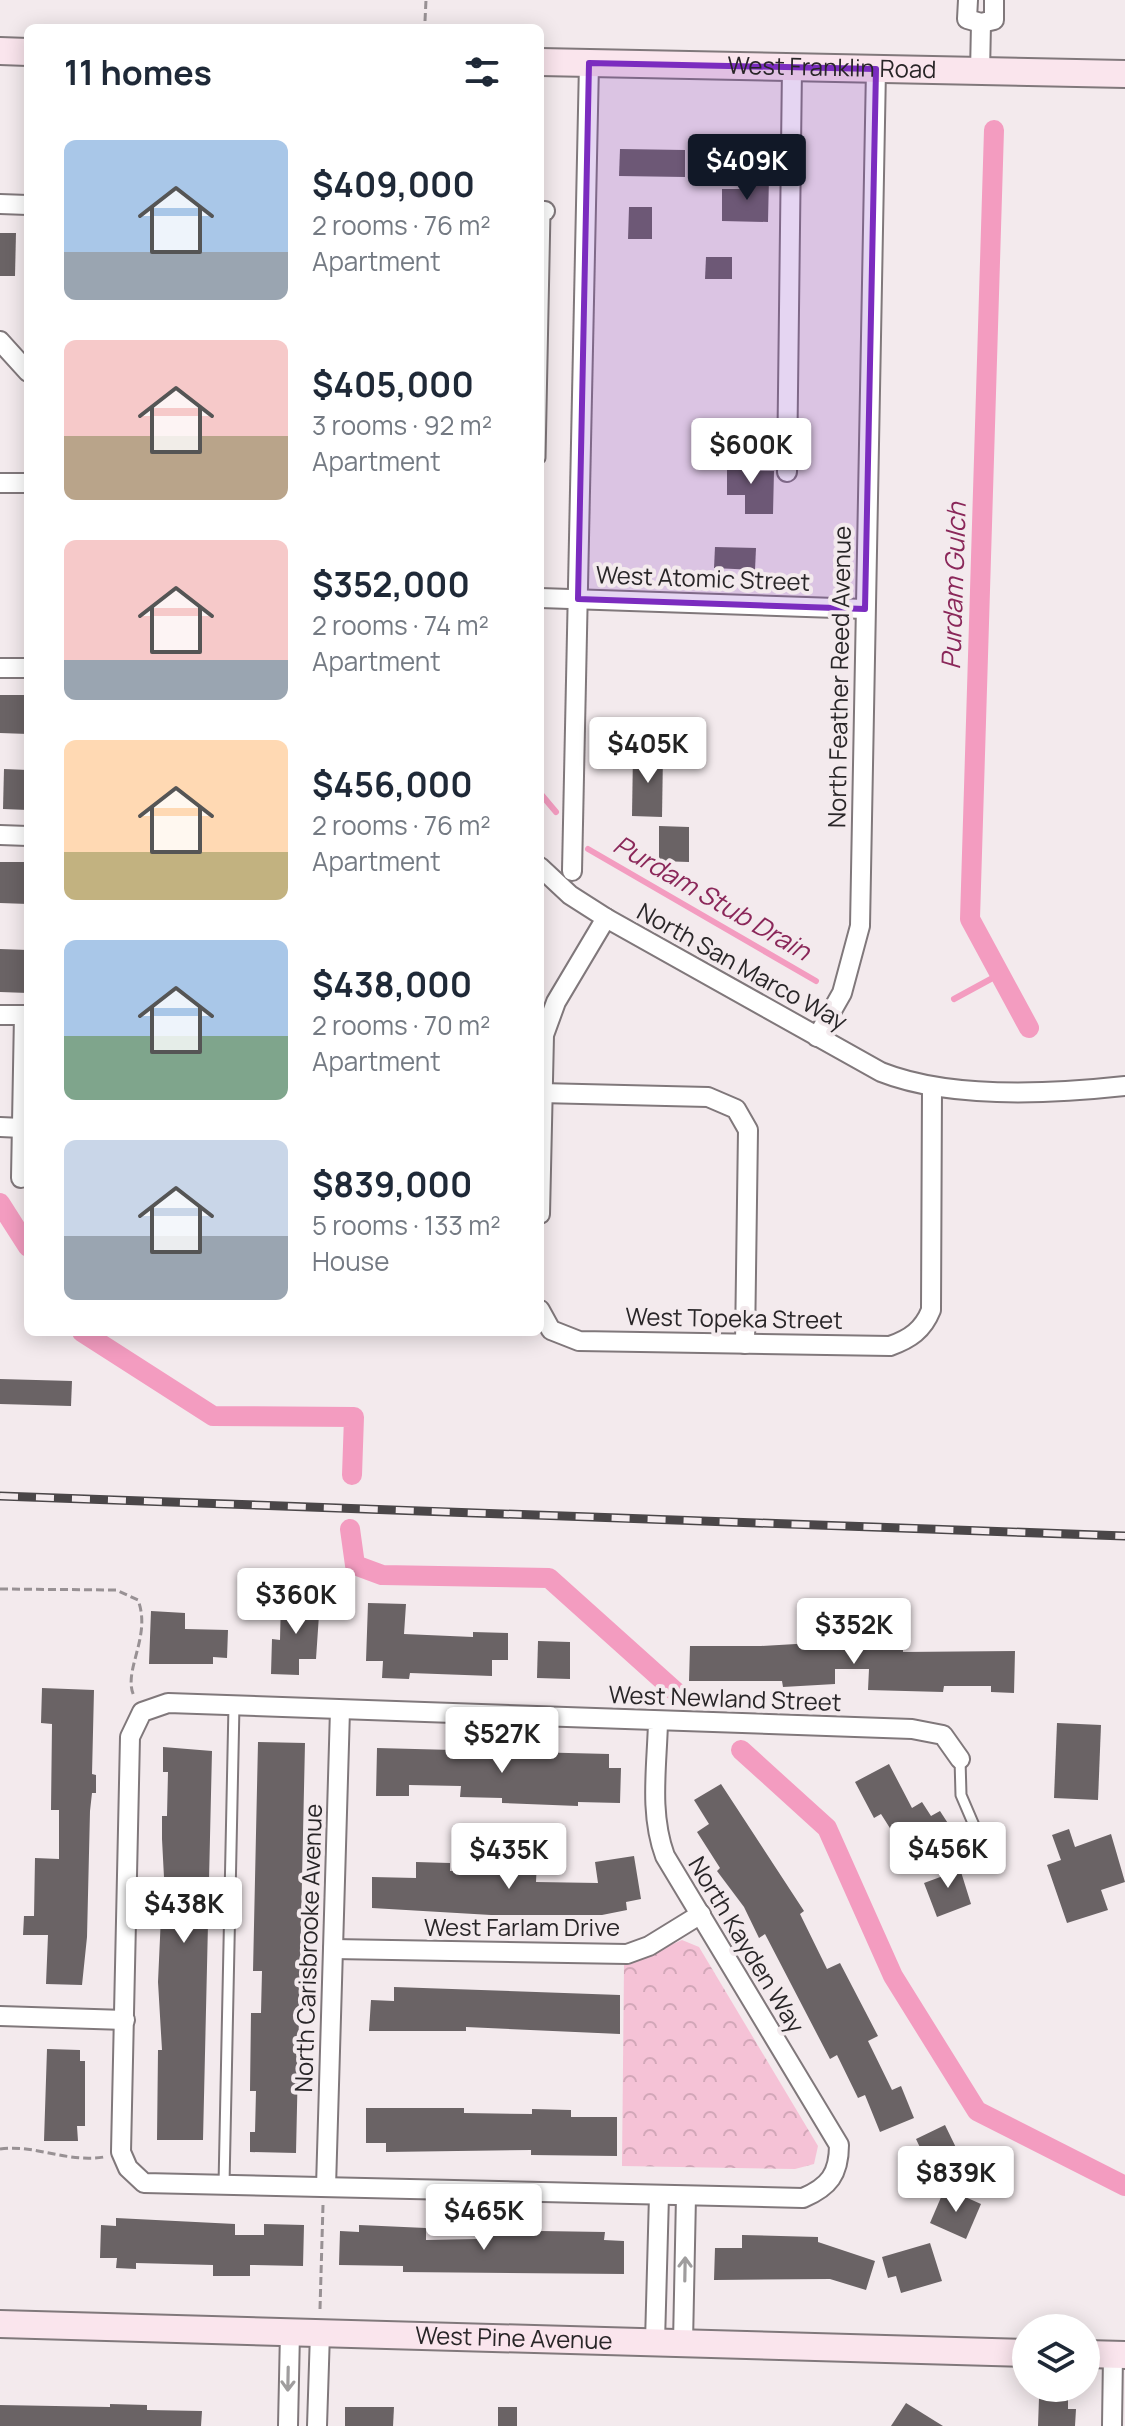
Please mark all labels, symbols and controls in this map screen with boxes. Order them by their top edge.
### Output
street label: West Franklin Road [727,48,937,85]
text: 11 homes [64,49,212,95]
icon: filters [460,50,504,94]
pin: $409K [691,134,803,202]
text: $409K [706,142,788,178]
text: $409,000 [312,161,475,207]
icon: home [128,172,224,268]
text: 2 rooms · 76 m² [312,207,491,243]
text: Apartment [312,243,441,279]
text: $405,000 [312,361,474,407]
icon: home [128,372,224,468]
text: 3 rooms · 92 m² [312,407,492,443]
pin: $600K [695,418,807,486]
text: $600K [709,426,793,462]
text: Apartment [312,443,441,479]
water label: Purdam Gulch [932,500,974,670]
street label: North Feather Reed Avenue [819,525,858,828]
street label: West Atomic Street [595,557,811,598]
text: $352,000 [312,561,470,607]
icon: home [128,572,224,668]
text: 2 rooms · 74 m² [312,607,489,643]
text: Apartment [312,643,441,679]
pin: $405K [592,717,704,785]
text: $405K [607,725,689,761]
text: $456,000 [312,761,473,807]
icon: home [128,772,224,868]
text: 2 rooms · 76 m² [312,807,491,843]
water label: Purdam Stub Drain [607,826,819,969]
text: Apartment [312,843,441,879]
street label: North San Marco Way [632,894,854,1037]
text: $438,000 [312,961,472,1007]
icon: home [128,972,224,1068]
text: 2 rooms · 70 m² [312,1007,490,1043]
text: Apartment [312,1043,441,1079]
text: $839,000 [312,1161,472,1207]
icon: home [128,1172,224,1268]
text: 5 rooms · 133 m² [312,1207,501,1243]
text: House [312,1243,389,1279]
street label: West Topeka Street [625,1299,843,1336]
pin: $360K [240,1568,352,1636]
text: $360K [255,1576,337,1612]
pin: $352K [798,1598,910,1666]
text: $352K [815,1606,893,1642]
street label: West Newland Street [608,1677,842,1718]
pin: $527K [446,1707,558,1775]
text: $527K [463,1715,541,1751]
street label: North Carisbrooke Avenue [286,1803,329,2093]
pin: $456K [892,1822,1004,1890]
pin: $435K [453,1823,565,1891]
text: $456K [908,1830,988,1866]
text: $435K [469,1831,549,1867]
street label: North Kayden Way [681,1850,813,2039]
pin: $438K [128,1877,240,1945]
text: $438K [144,1885,224,1921]
street label: West Farlam Drive [424,1910,620,1943]
pin: $839K [900,2146,1012,2214]
text: $839K [916,2154,996,2190]
pin: $465K [428,2184,540,2252]
text: $465K [444,2192,524,2228]
one-way arrow [677,2256,692,2283]
map controls [1012,2314,1100,2402]
button: layers [1012,2314,1100,2402]
street label: West Pine Avenue [415,2318,613,2356]
one-way arrow [281,2365,296,2392]

